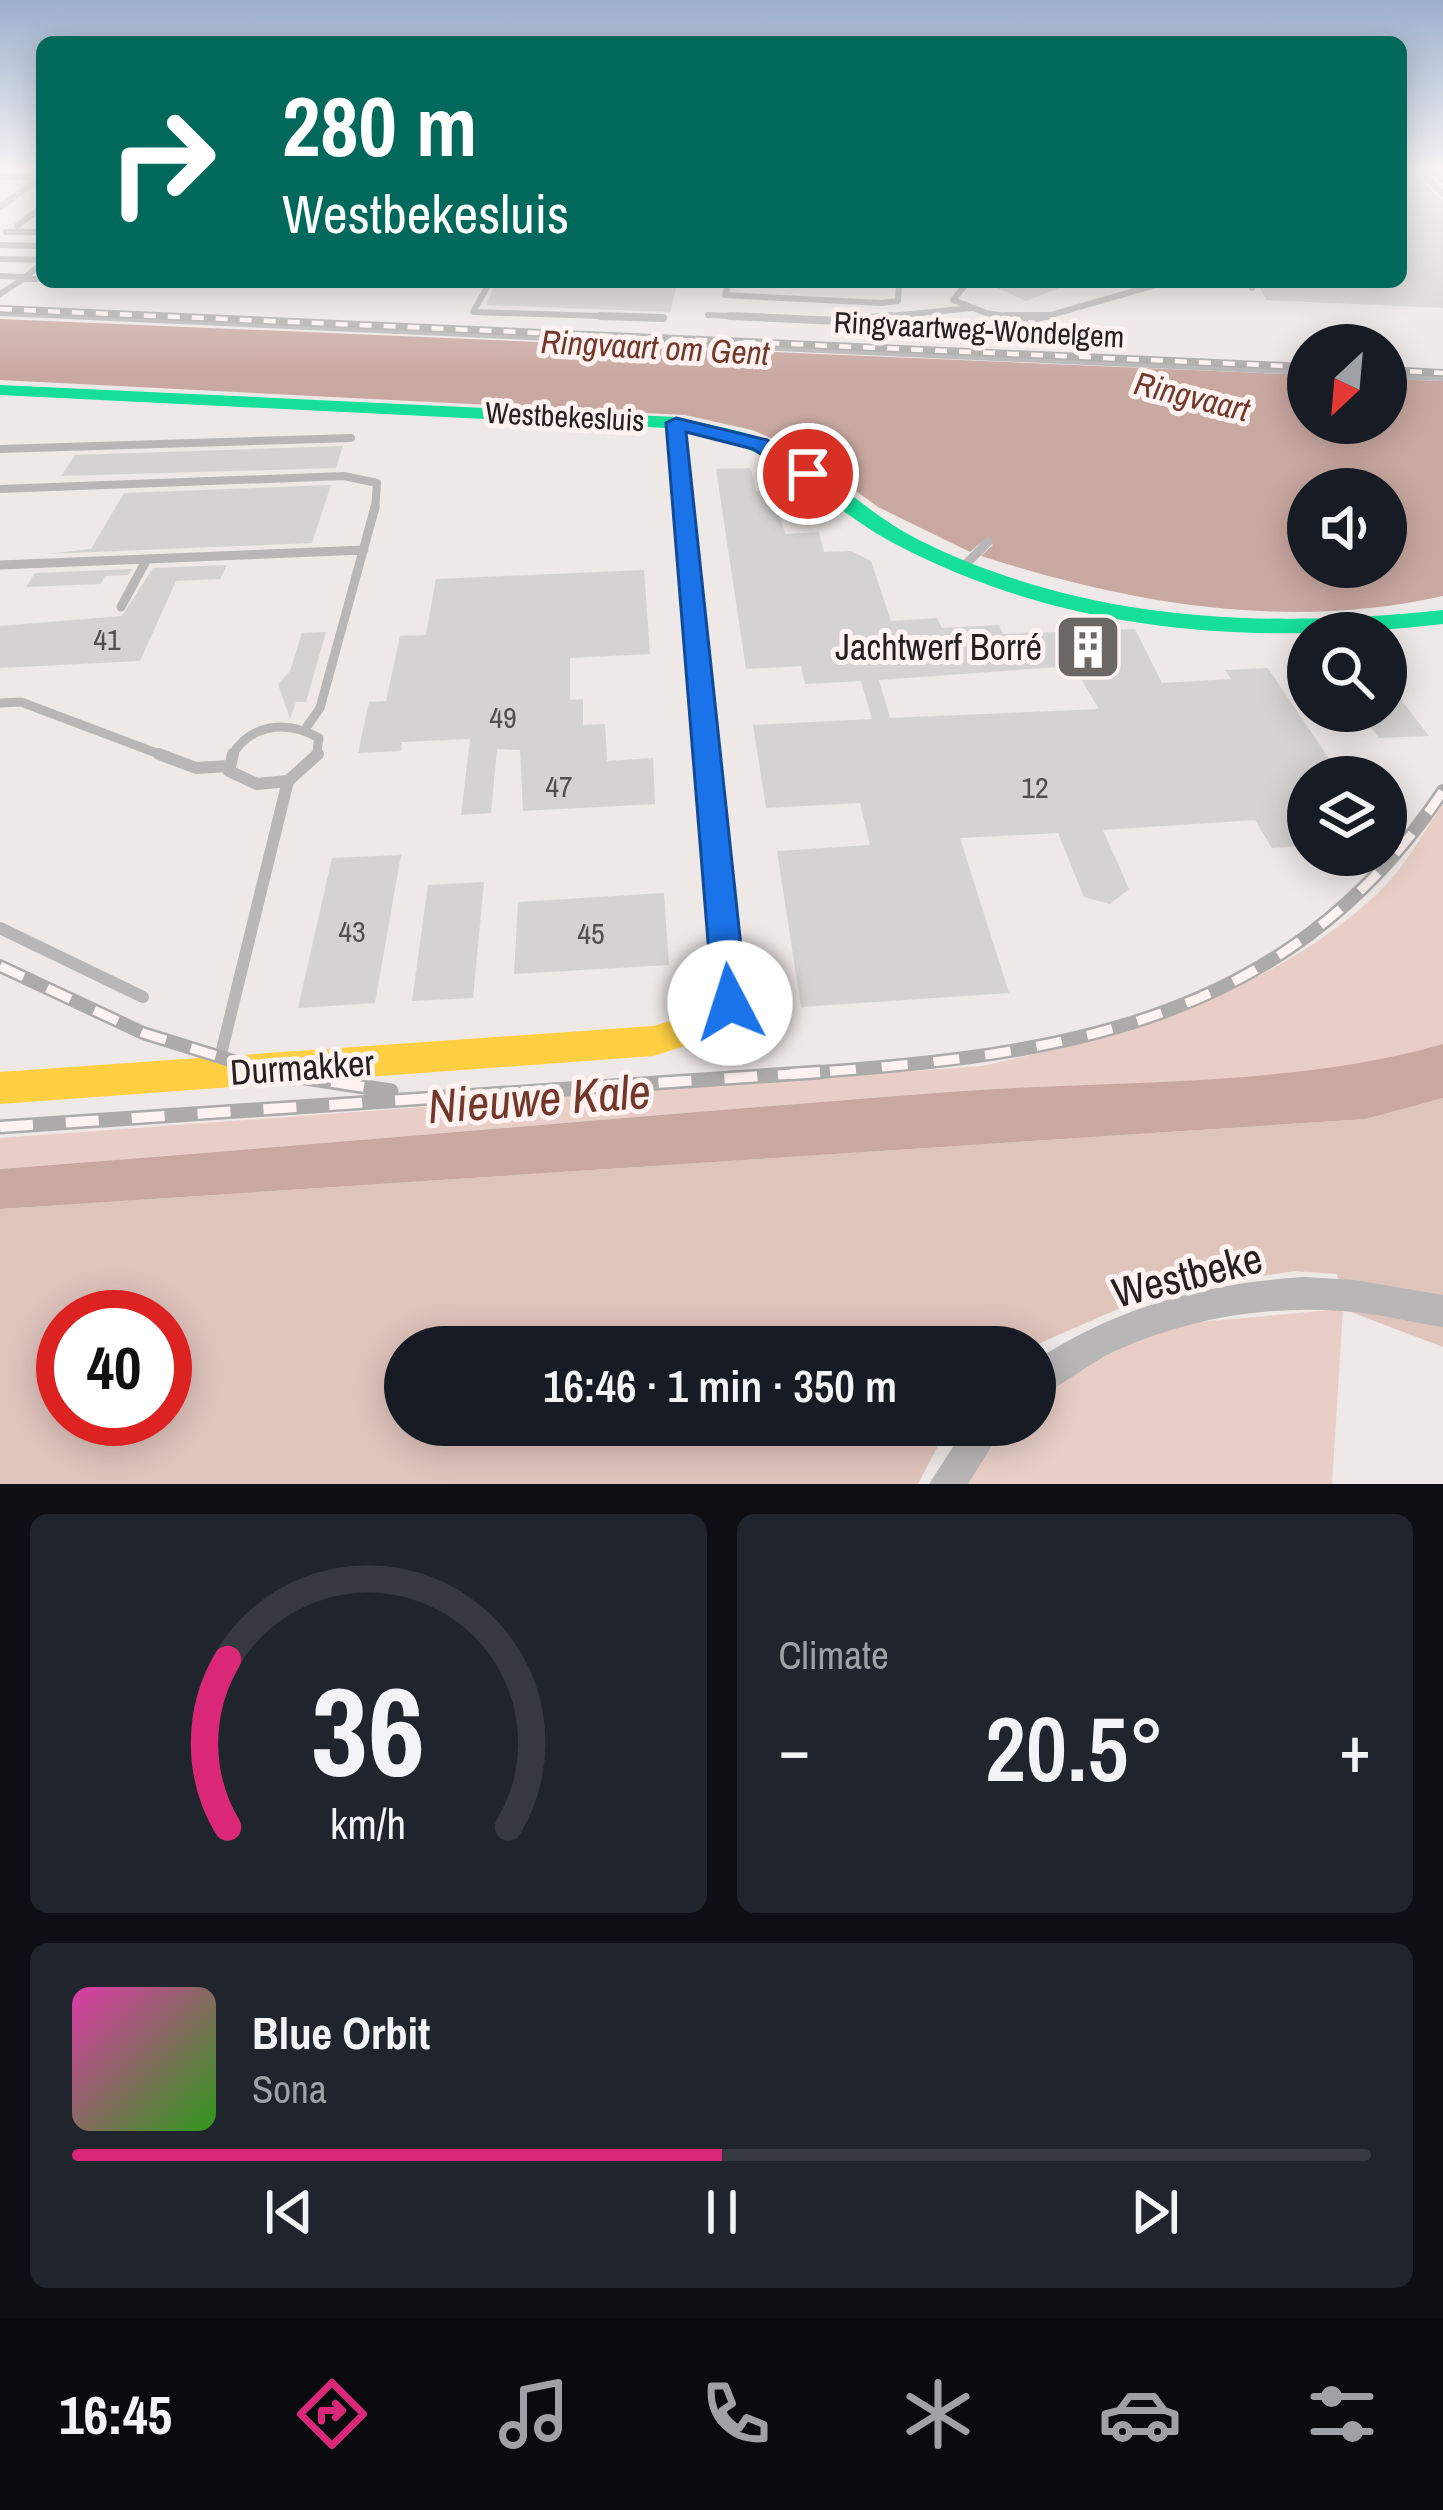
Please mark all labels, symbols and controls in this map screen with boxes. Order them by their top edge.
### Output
text: 280 m [282,69,477,182]
icon: right [84,84,240,240]
text: Westbekesluis [282,177,569,250]
street label: Ringvaartweg-Wondelgem [833,301,1125,357]
water label: Ringvaart om Gent [540,319,772,375]
north arrow [1287,324,1407,444]
map controls [1287,324,1407,876]
water label: Ringvaart [1130,360,1256,432]
street label: Westbekesluis [484,392,646,440]
pin [757,423,859,525]
icon: arrive [775,441,841,507]
button: sound [1287,468,1407,588]
building icon: Jachtwerf Borré [1053,612,1123,682]
button: search [1287,612,1407,732]
house number: 41 [93,619,121,659]
place label: Jachtwerf Borré [835,623,1042,671]
house number: 49 [489,697,517,737]
button: layers [1287,756,1407,876]
house number: 47 [545,766,573,806]
house number: 12 [1021,767,1049,807]
house number: 43 [338,911,366,951]
house number: 45 [577,913,605,953]
position arrow [667,940,793,1066]
street label: Durmakker [228,1038,376,1096]
water label: Nieuwe Kale [425,1058,653,1138]
street label: Westbeke [1106,1229,1268,1321]
speed limit sign: 40 [36,1290,192,1446]
text: 16:46 · 1 min · 350 m [543,1355,897,1416]
text: Climate [779,1629,889,1681]
text: 36 [311,1647,425,1815]
text: 20.5° [985,1688,1165,1809]
text: − [779,1704,810,1793]
text: + [1339,1704,1371,1793]
text: km/h [330,1794,406,1851]
text: Blue Orbit [252,2002,430,2063]
text: Sona [252,2063,327,2115]
icon: previous [256,2179,322,2245]
icon: pause [689,2179,755,2245]
icon: next [1122,2179,1188,2245]
icon: directions [290,2372,374,2456]
icon: music [492,2372,576,2456]
icon: phone [694,2372,778,2456]
icon: climate [896,2372,980,2456]
icon: car [1098,2372,1182,2456]
icon: filters [1300,2372,1384,2456]
text: 16:45 [59,2378,172,2451]

